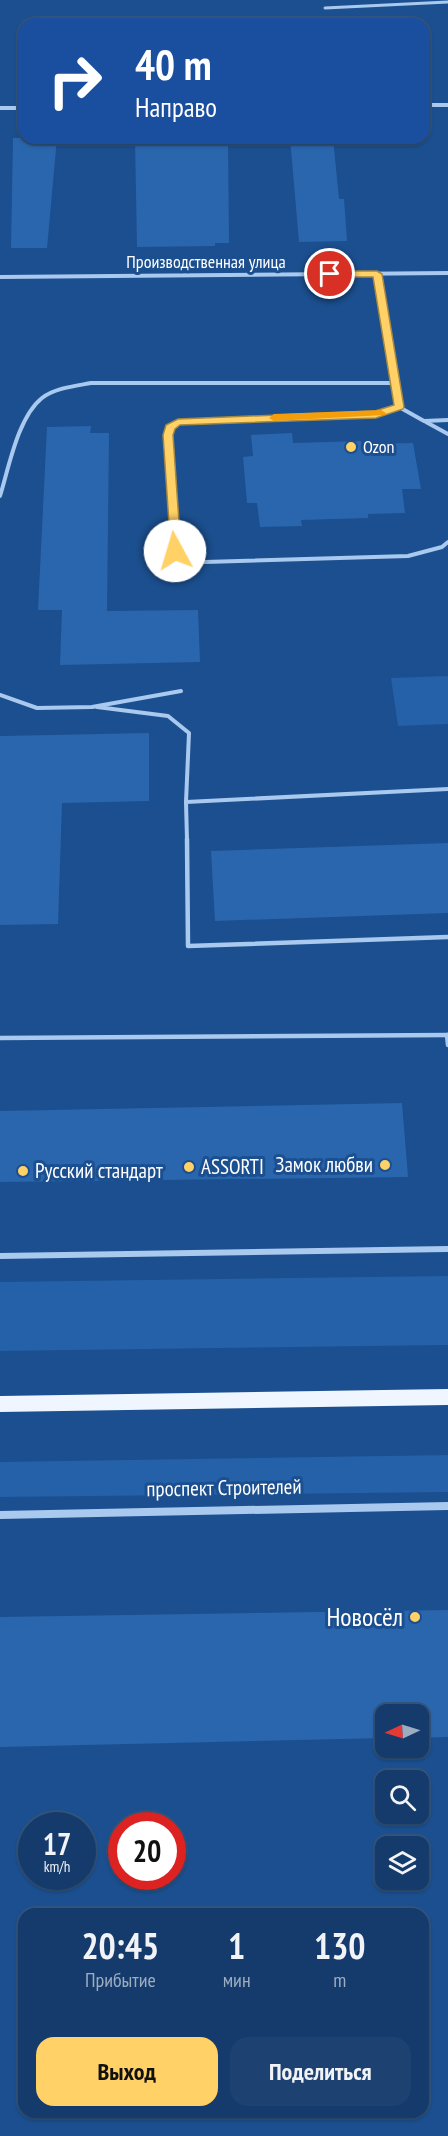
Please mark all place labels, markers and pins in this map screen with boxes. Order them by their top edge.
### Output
pin [304,248,355,299]
place label: Ozon [363,435,395,458]
marker: Ozon [344,440,358,454]
place label: Замок любви [275,1151,373,1178]
place label: ASSORTI [201,1153,264,1180]
place label: Русский стандарт [35,1157,163,1184]
marker: Замок любви [378,1158,392,1172]
marker: ASSORTI [182,1160,196,1174]
marker: Русский стандарт [16,1164,30,1178]
place label: Новосёл [326,1600,403,1633]
marker: Новосёл [408,1610,422,1624]

